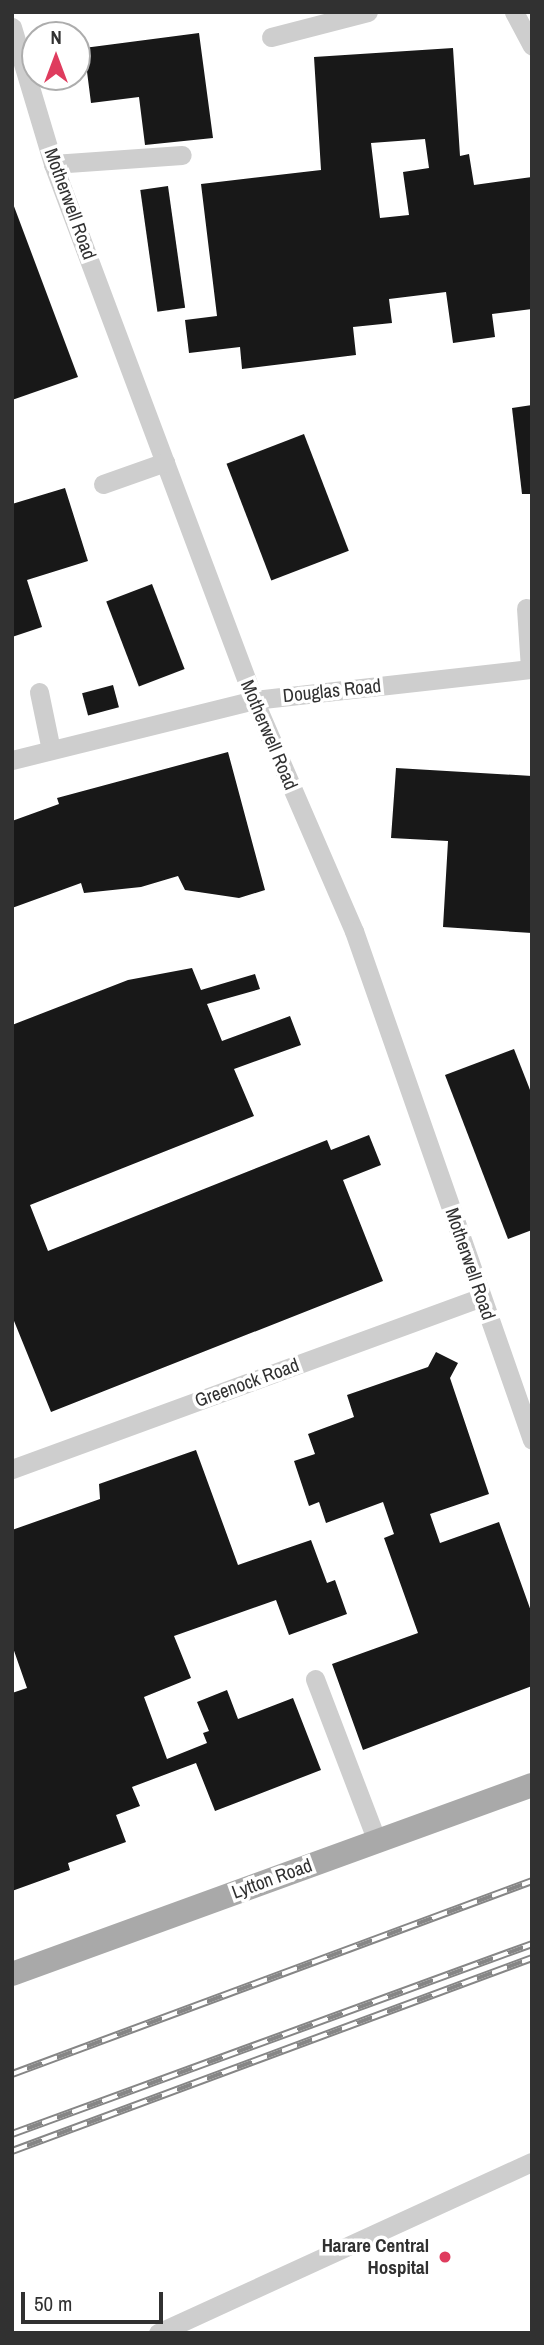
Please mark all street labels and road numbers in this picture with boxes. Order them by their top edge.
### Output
street label: Motherwell Road [39,145,101,263]
street label: Douglas Road [282,675,382,707]
street label: Motherwell Road [236,677,302,793]
street label: Motherwell Road [440,1205,500,1323]
street label: Greenock Road [192,1354,302,1412]
street label: Lytton Road [229,1854,315,1904]

